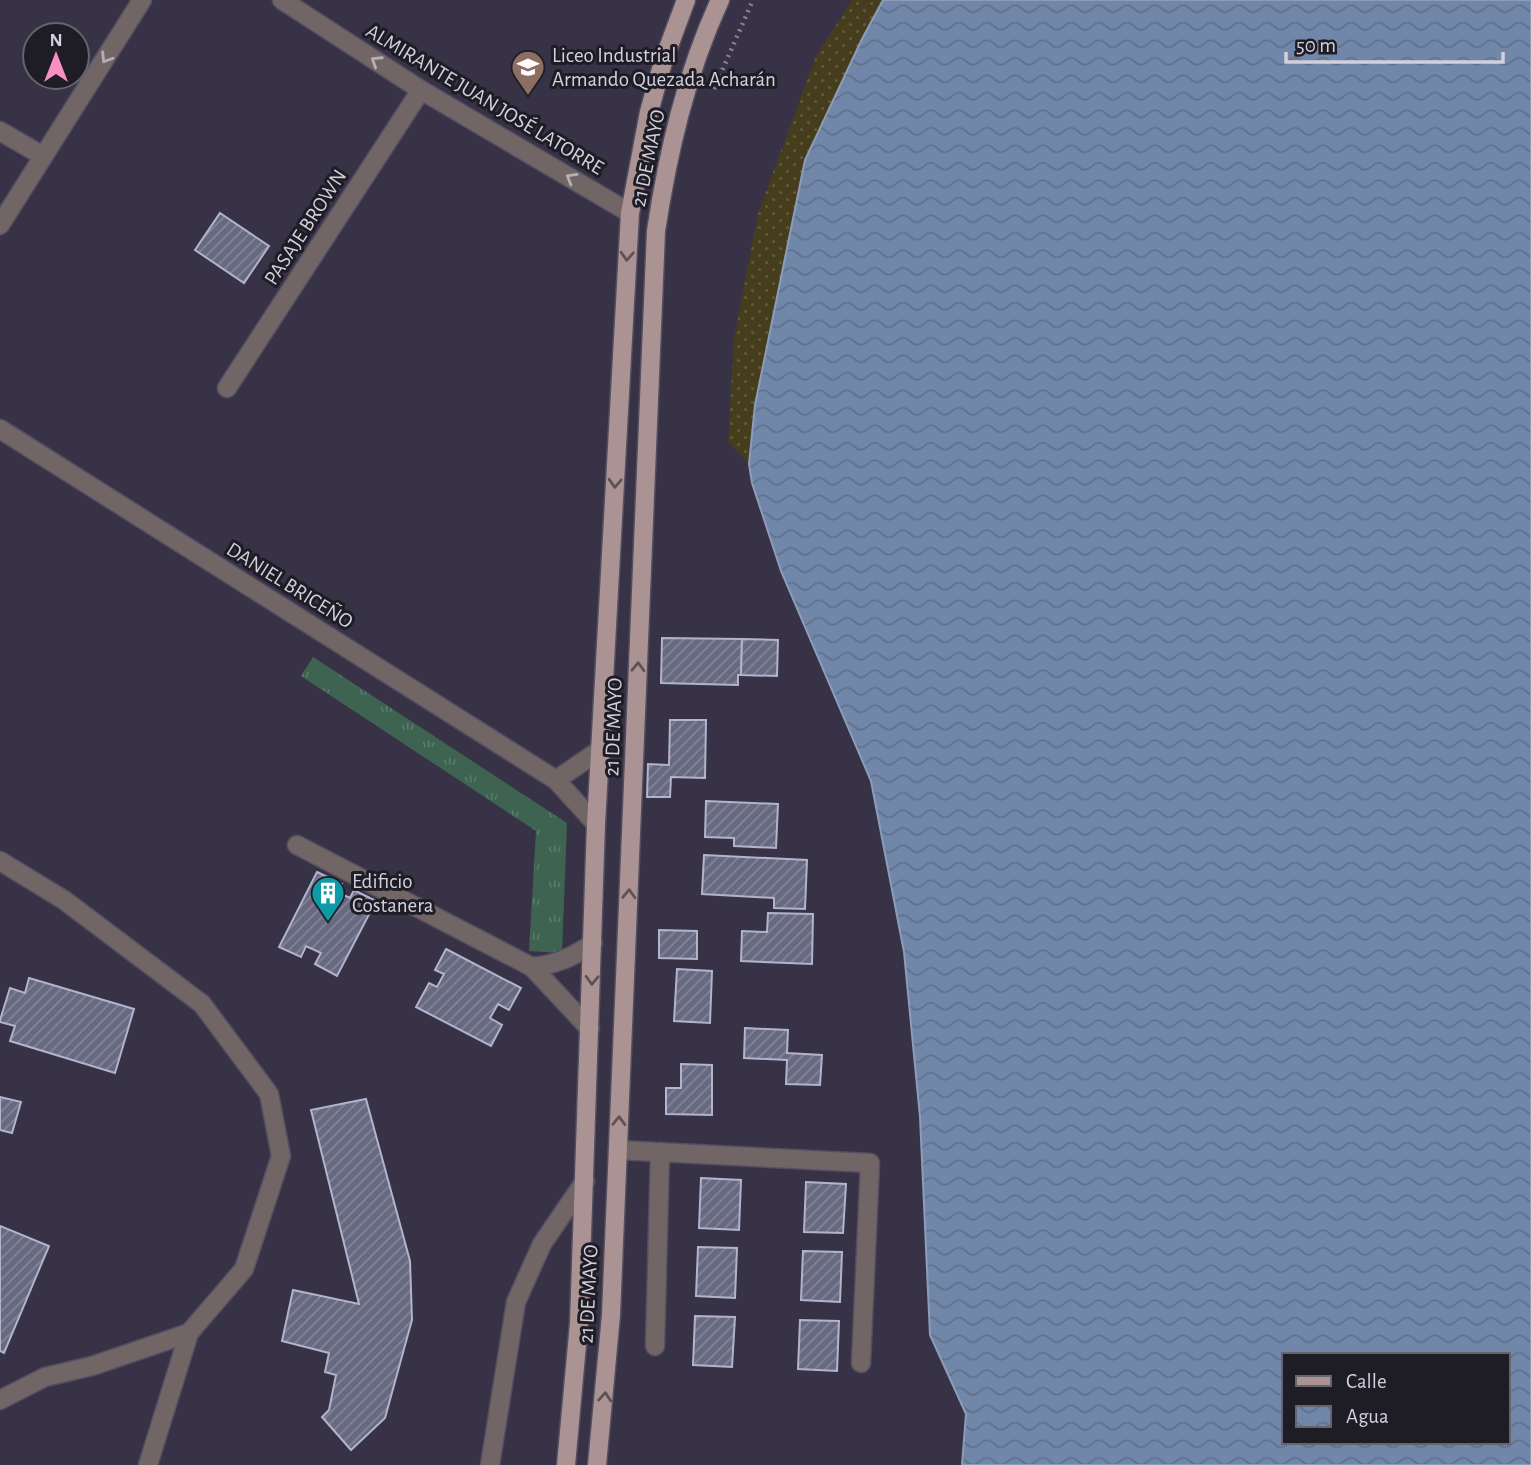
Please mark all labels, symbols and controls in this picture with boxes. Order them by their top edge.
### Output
street label: ALMIRANTE JUAN JOSÉ LATORRE [362,18,608,179]
north arrow [21,21,91,91]
scale bar [1286,21,1503,65]
text: N [49,31,63,50]
text: 50 m [1296,35,1336,56]
place label: Liceo Industrial Armando Quezada Acharán [552,45,776,90]
school or university icon: Liceo Industrial Armando Quezada Acharán [509,48,547,97]
one-way arrow [101,50,114,63]
one-way arrow [371,57,384,69]
street label: 21 DE MAYO [628,108,669,209]
street label: PASAJE BROWN [260,166,350,289]
one-way arrow [566,174,579,187]
one-way arrow [620,251,635,262]
one-way arrow [607,478,622,489]
street label: DANIEL BRICEÑO [223,537,358,633]
one-way arrow [631,661,646,672]
street label: 21 DE MAYO [601,677,626,777]
place label: Edificio Costanera [352,871,434,916]
building icon: Edificio Costanera [309,874,347,923]
one-way arrow [621,888,636,899]
one-way arrow [584,975,599,986]
one-way arrow [612,1115,627,1126]
street label: 21 DE MAYO [575,1244,602,1344]
legend [1282,1353,1510,1444]
text: Calle [1346,1371,1387,1392]
one-way arrow [597,1391,612,1402]
text: Agua [1346,1406,1389,1427]

